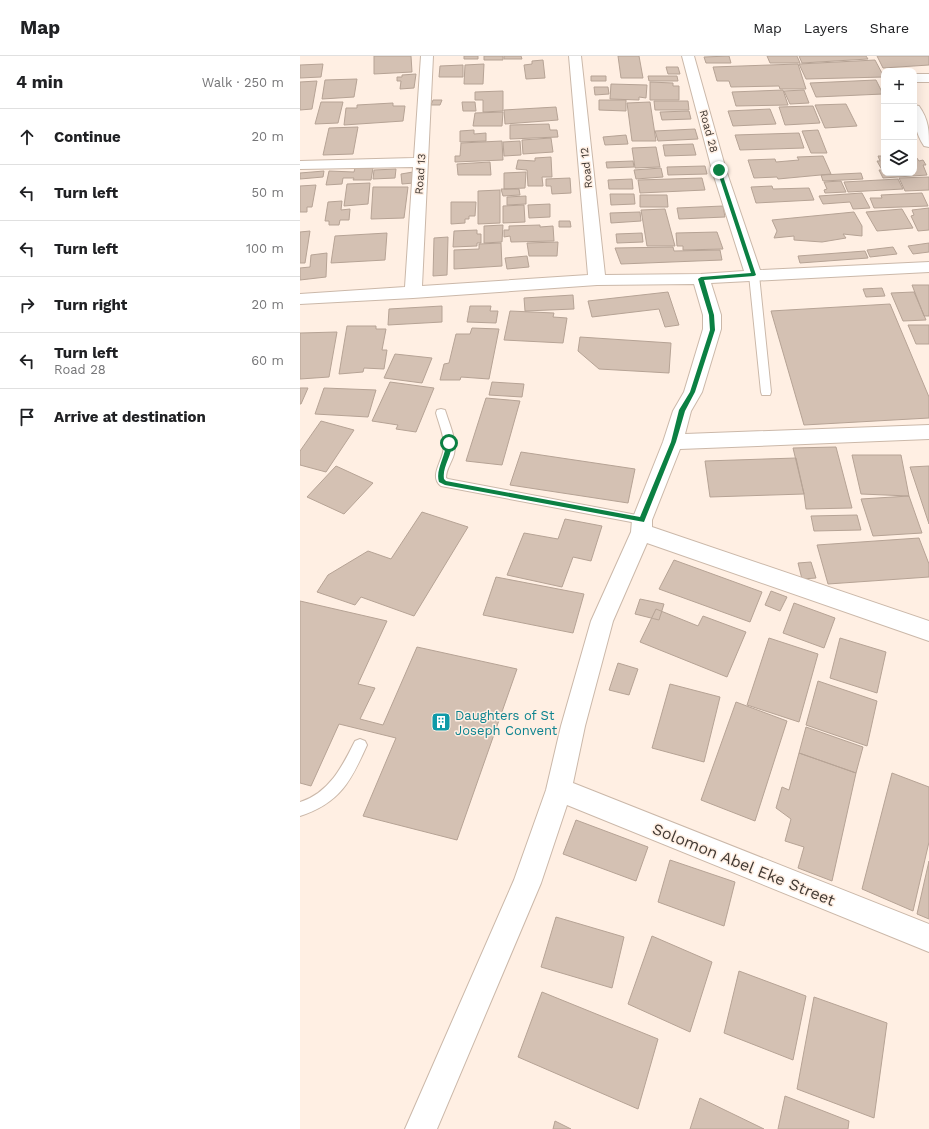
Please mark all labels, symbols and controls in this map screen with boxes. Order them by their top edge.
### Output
text: Map [20,16,60,39]
text: Map [753,20,782,36]
text: Layers [804,20,848,36]
text: Share [870,20,909,36]
map controls [881,68,917,176]
button: + [881,68,917,104]
text: 4 min [16,72,63,92]
text: Walk · 250 m [202,75,284,90]
button: − [881,104,917,140]
street label: Road 28 [697,108,721,154]
icon: ahead [16,126,38,148]
text: Continue [54,128,121,146]
text: 20 m [252,129,284,144]
button: layers [881,140,917,176]
street label: Road 12 [578,147,595,189]
street label: Road 13 [413,153,428,195]
route end [710,161,728,179]
icon: left [16,182,38,204]
text: Turn left [54,184,118,202]
text: 50 m [252,185,284,200]
icon: left [16,238,38,260]
text: Turn left [54,240,118,258]
text: 100 m [246,241,284,256]
icon: right [16,294,38,316]
text: Turn right [54,296,127,314]
text: 20 m [252,297,284,312]
text: Turn left [54,344,118,362]
icon: left [16,350,38,372]
text: 60 m [251,353,284,368]
text: Road 28 [54,362,106,377]
icon: arrive [16,406,38,428]
text: Arrive at destination [54,408,206,426]
route start [440,434,458,452]
place label: Daughters of St Joseph Convent [455,708,558,738]
building icon: Daughters of St Joseph Convent [430,711,452,733]
street label: Solomon Abel Eke Street [650,819,838,910]

